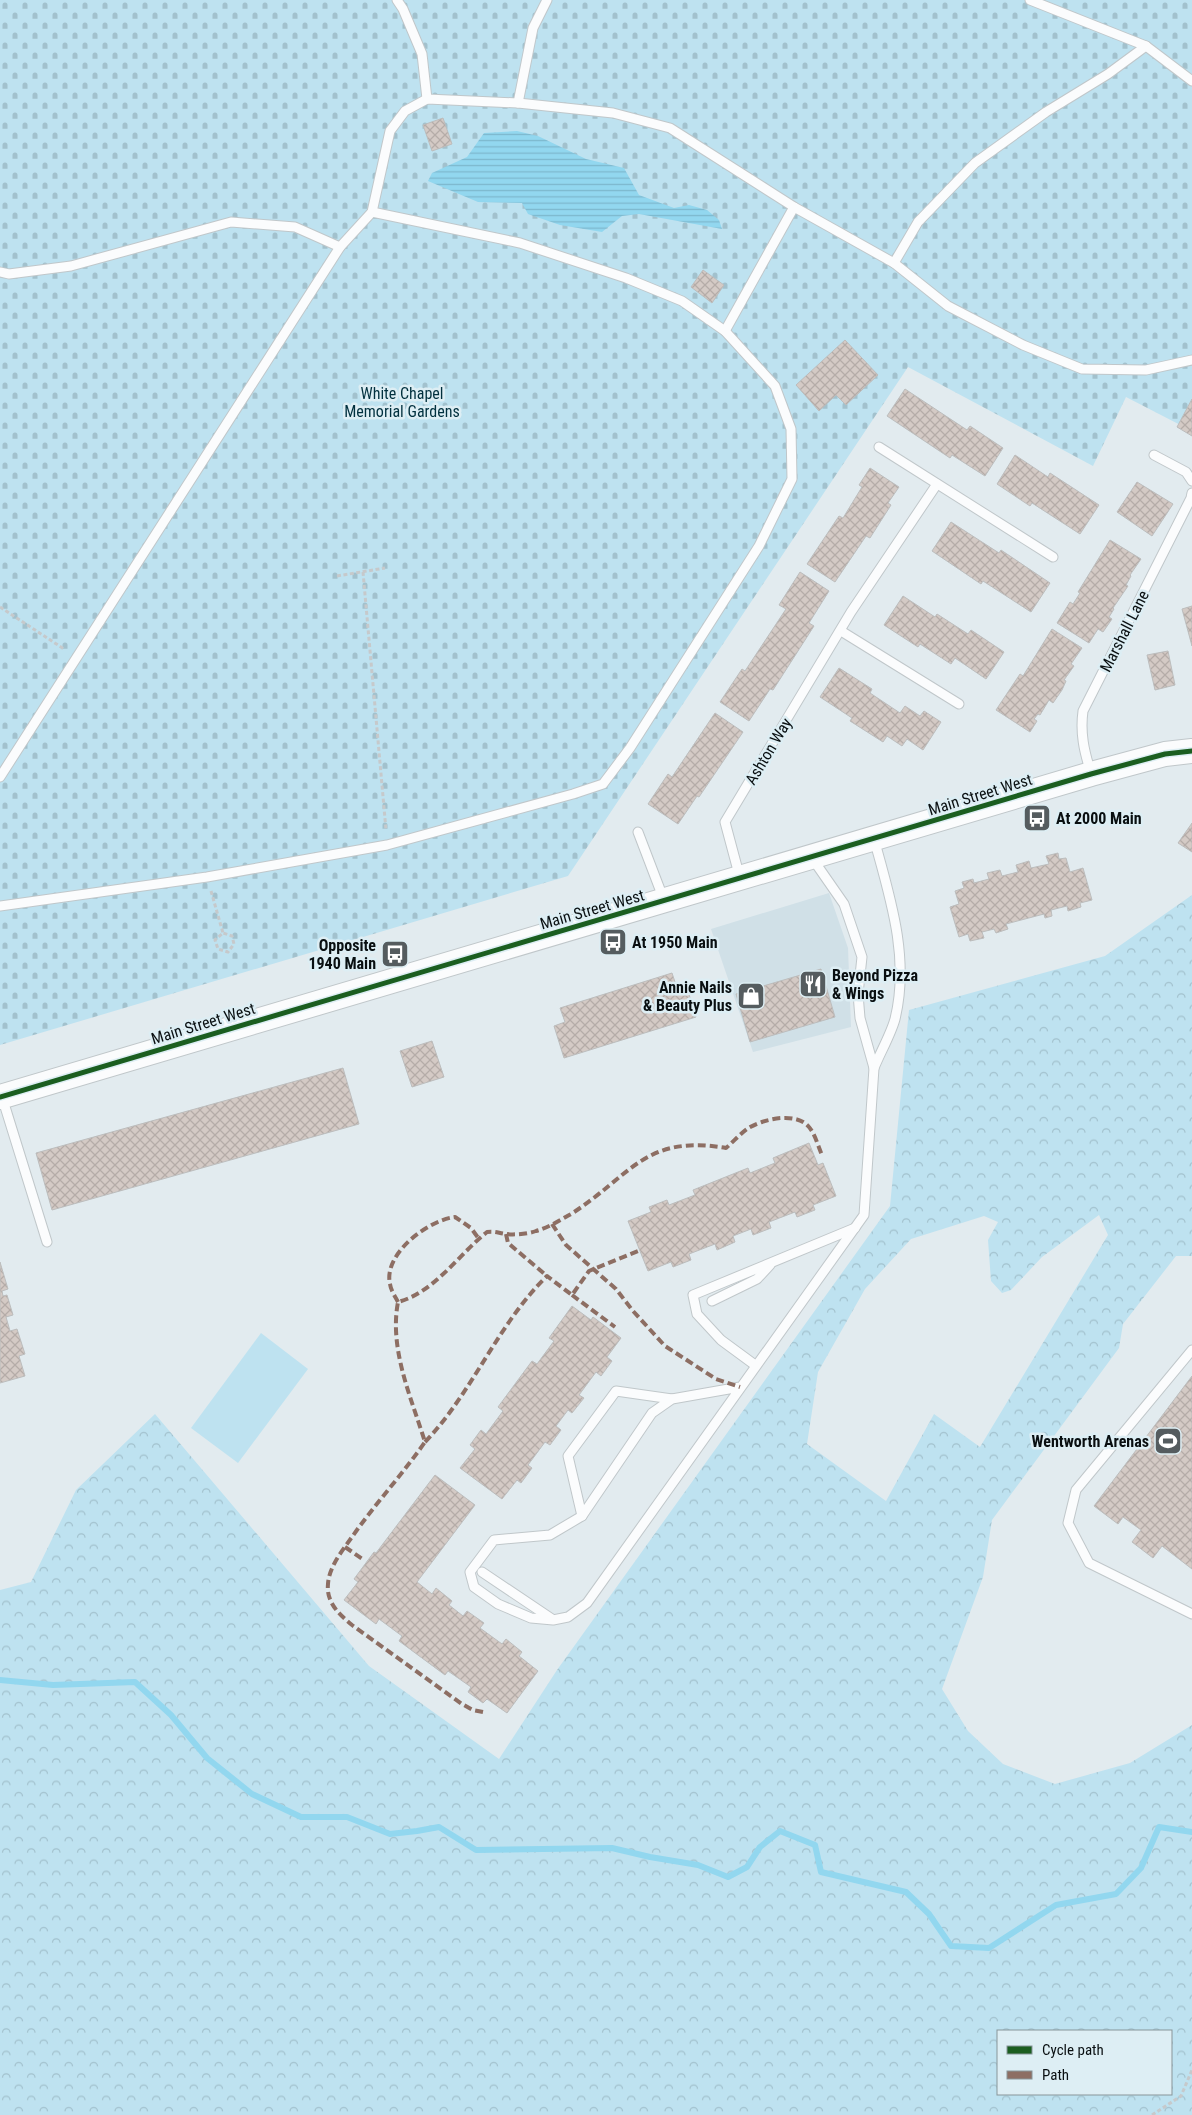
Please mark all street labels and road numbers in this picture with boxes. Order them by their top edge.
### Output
street label: Marshall Lane [1096,587,1153,675]
street label: Ashton Way [741,714,796,788]
street label: Main Street West [926,770,1035,819]
street label: Main Street West [538,885,647,933]
street label: Main Street West [149,999,258,1048]

